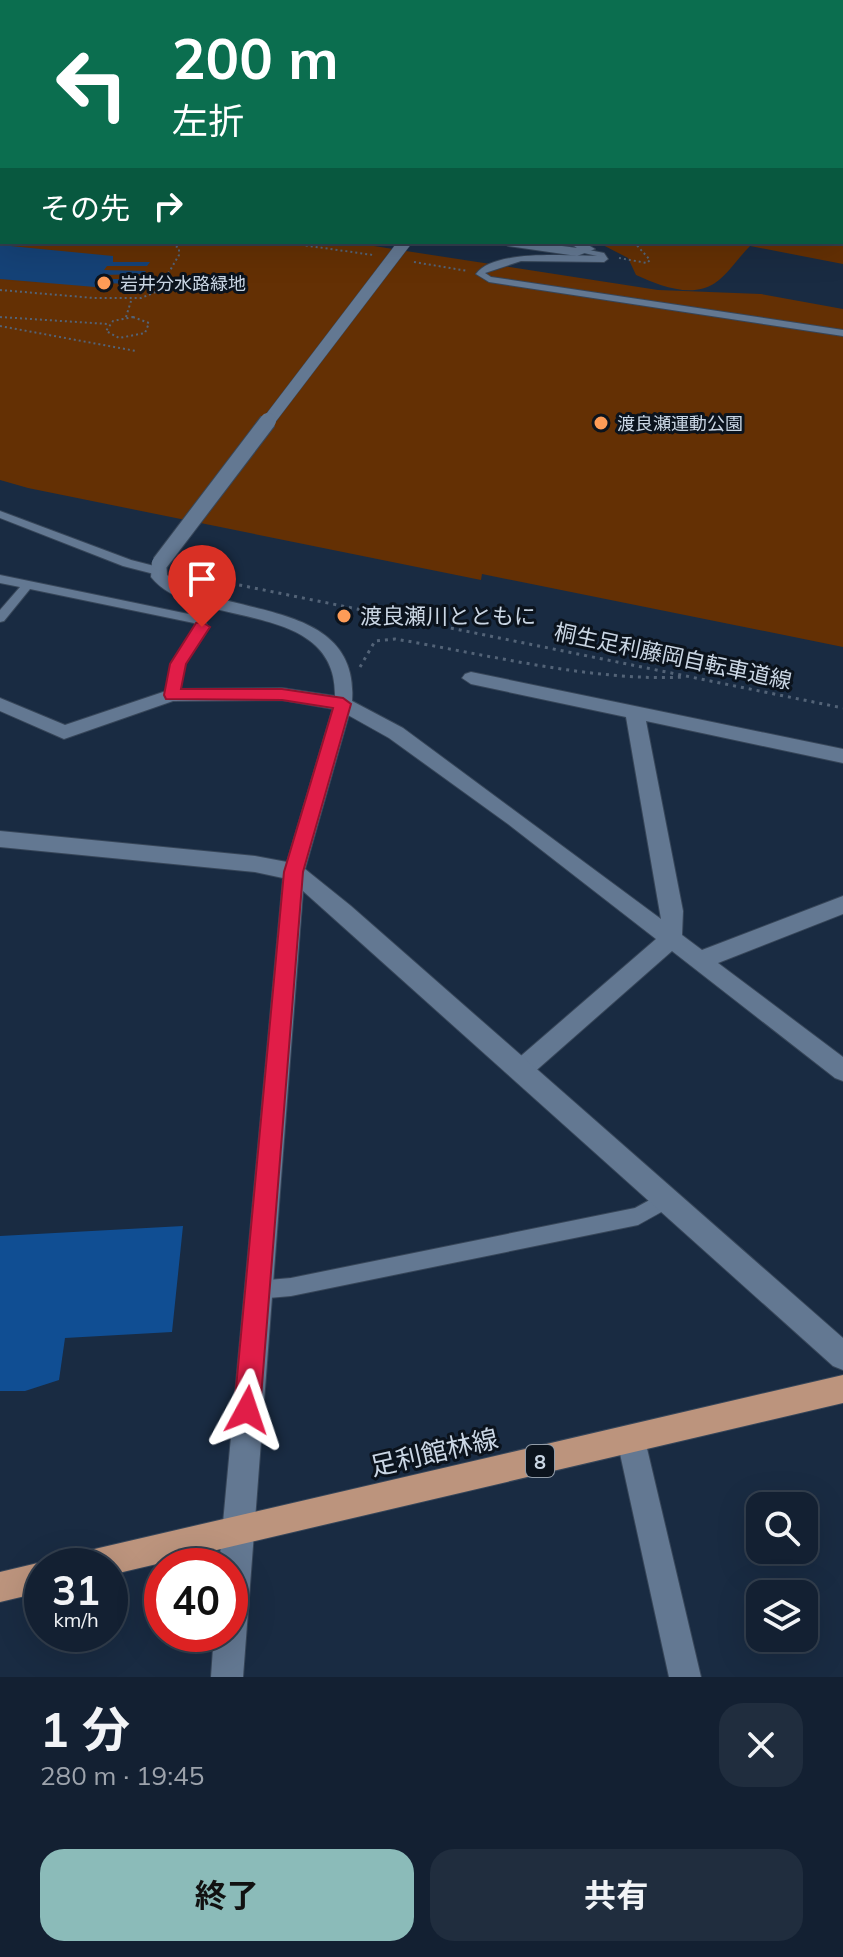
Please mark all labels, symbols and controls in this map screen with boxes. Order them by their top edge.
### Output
text: 200 m [172,23,339,93]
icon: left [40,32,144,136]
text: 左折 [172,98,244,143]
icon: right [146,184,190,228]
text: その先 [40,189,130,227]
place label: 岩井分水路緑地 [120,272,246,295]
marker: 岩井分水路緑地 [95,274,113,292]
place label: 渡良瀬運動公園 [617,412,743,435]
marker: 渡良瀬運動公園 [592,414,610,432]
pin [168,545,236,627]
icon: arrive [180,557,224,601]
place label: 渡良瀬川とともに [360,602,536,630]
marker: 渡良瀬川とともに [335,607,353,625]
street label: 桐生足利藤岡自転車道線 [552,617,794,695]
position arrow [205,1368,289,1452]
street label: 足利館林線 [367,1421,501,1483]
road number: 8 [526,1445,554,1477]
map controls [746,1492,818,1652]
button: search [746,1492,818,1564]
speed limit sign: 40 [144,1548,248,1652]
text: 31 [52,1565,100,1615]
button: layers [746,1580,818,1652]
text: km/h [53,1607,99,1632]
text: 1 分 [40,1699,130,1759]
button: close [719,1703,803,1787]
text: 280 m · 19:45 [40,1759,204,1792]
button: 終了 [40,1849,414,1941]
button: 共有 [430,1849,803,1941]

